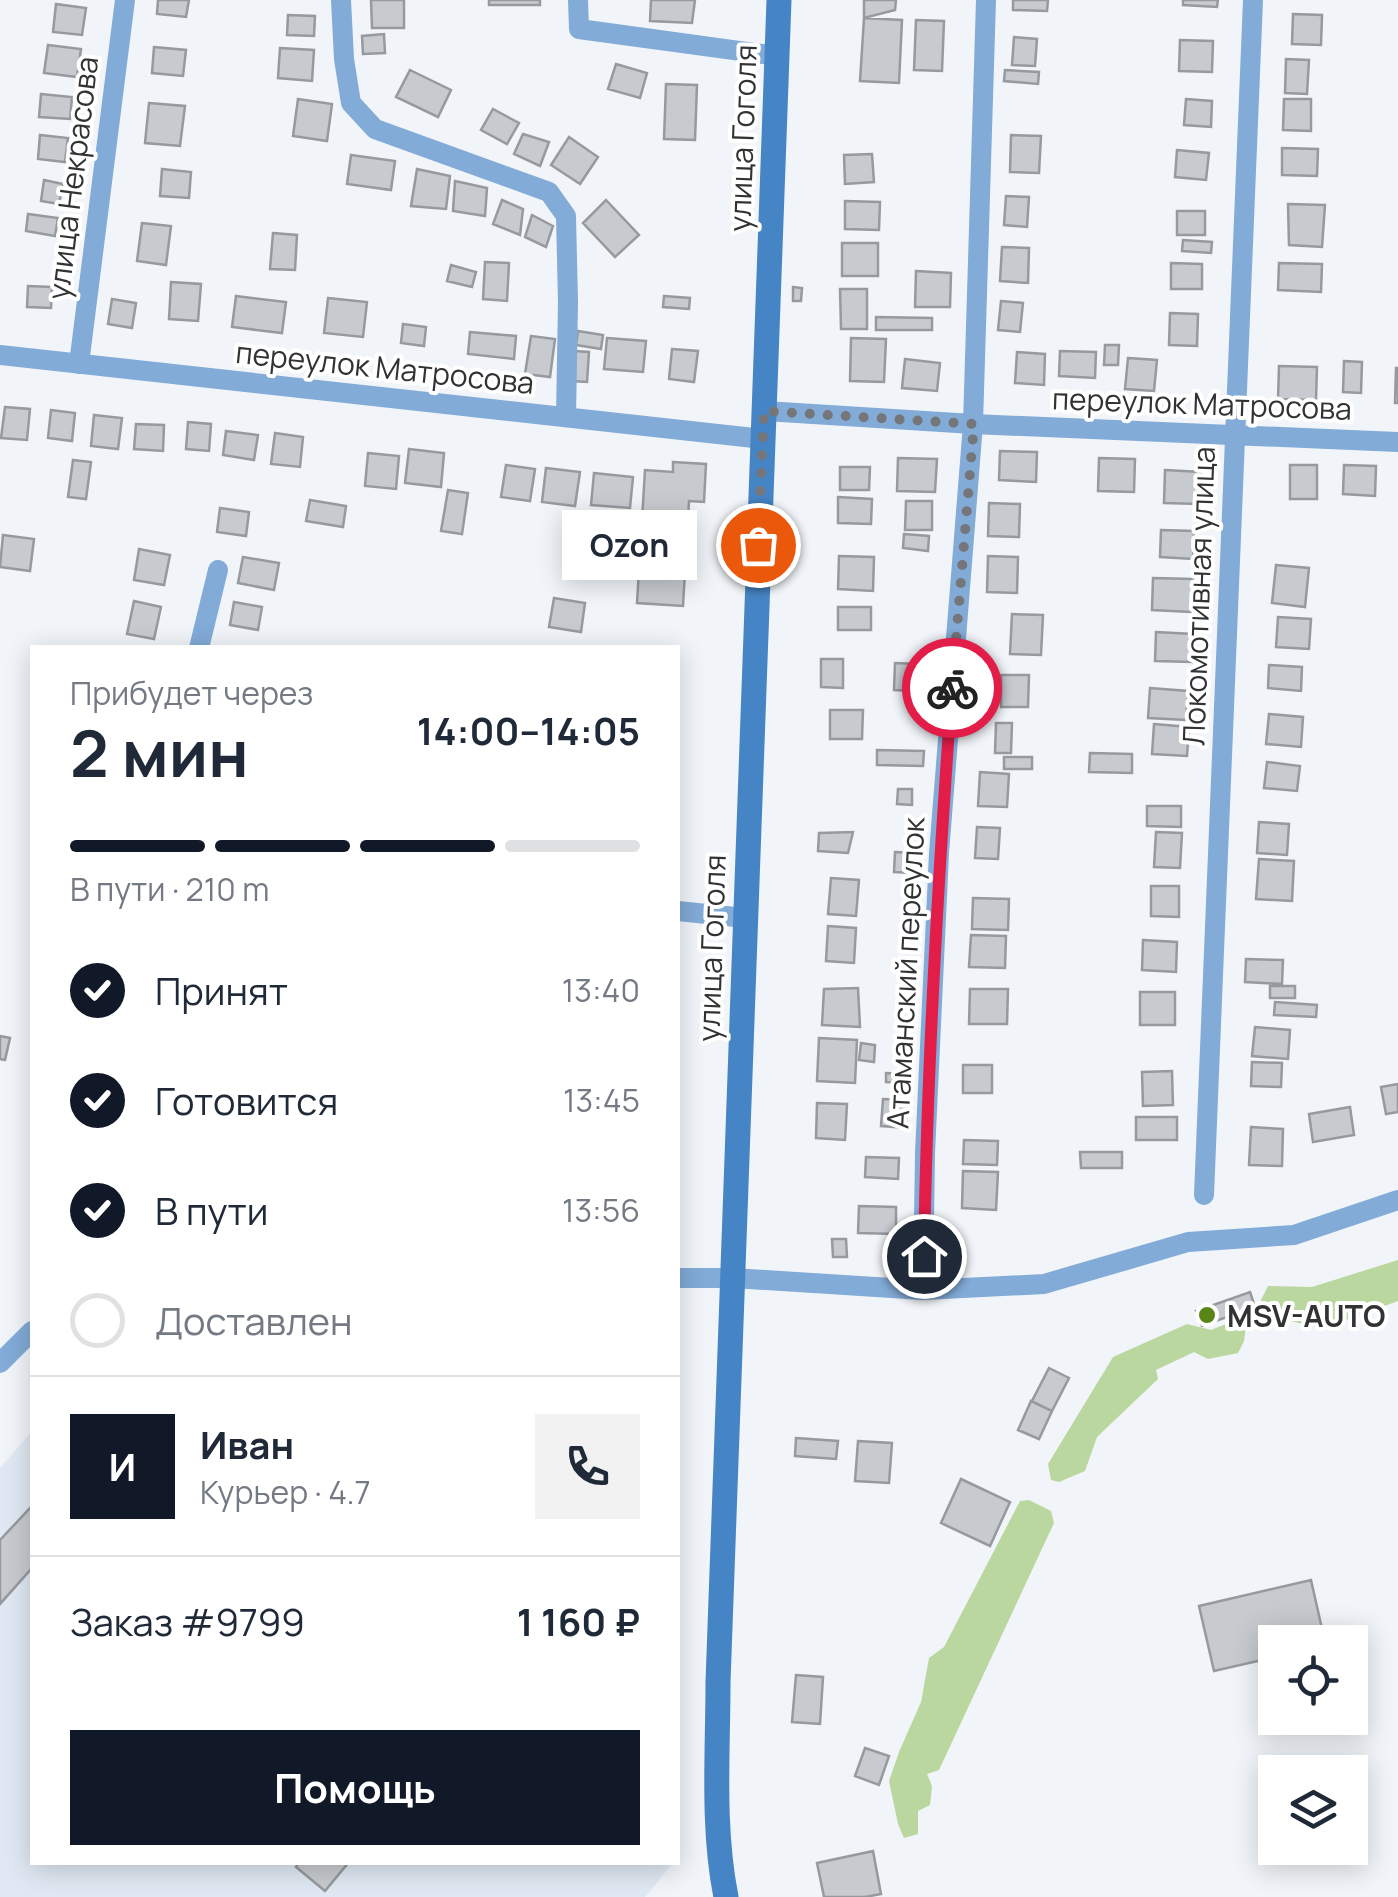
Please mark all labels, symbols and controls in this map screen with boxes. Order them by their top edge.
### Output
street label: улица Гоголя [718,44,766,232]
street label: улица Некрасова [37,54,107,302]
street label: переулок Матросова [234,331,536,403]
street label: переулок Матросова [1051,377,1353,429]
street label: Локомотивная улица [1172,446,1224,746]
pin [716,503,801,588]
callout: Ozon [563,510,698,580]
icon: bag [731,518,786,573]
text: Ozon [590,523,669,567]
courier [902,638,1002,738]
icon: bike [925,661,980,716]
text: Прибудет через [70,671,313,715]
text: 14:00–14:05 [417,704,640,756]
text: 2 мин [70,708,249,797]
street label: Атаманский переулок [876,815,934,1130]
street label: улица Гоголя [687,854,735,1042]
text: В пути · 210 m [70,867,269,911]
icon: check [70,963,125,1018]
text: Принят [155,964,288,1016]
text: 13:40 [562,968,640,1012]
icon: check [70,1073,125,1128]
text: Готовится [155,1074,338,1126]
text: 13:45 [563,1078,640,1122]
icon: check [70,1183,125,1238]
text: В пути [155,1184,268,1236]
text: 13:56 [562,1188,640,1232]
pin [882,1214,967,1299]
icon: home [897,1229,952,1284]
text: Доставлен [155,1294,353,1346]
place label: MSV-AUTO [1227,1295,1385,1336]
marker: MSV-AUTO [1196,1304,1218,1326]
button: phone [535,1414,640,1519]
text: Иван [200,1418,294,1470]
text: И [109,1440,136,1492]
text: Курьер · 4.7 [200,1470,371,1514]
text: Заказ #9799 [70,1595,305,1647]
text: 1 160 ₽ [517,1595,640,1647]
map controls [1258,1625,1368,1865]
button: locate [1258,1625,1368,1735]
button: Помощь [70,1730,640,1845]
button: layers [1258,1755,1368,1865]

